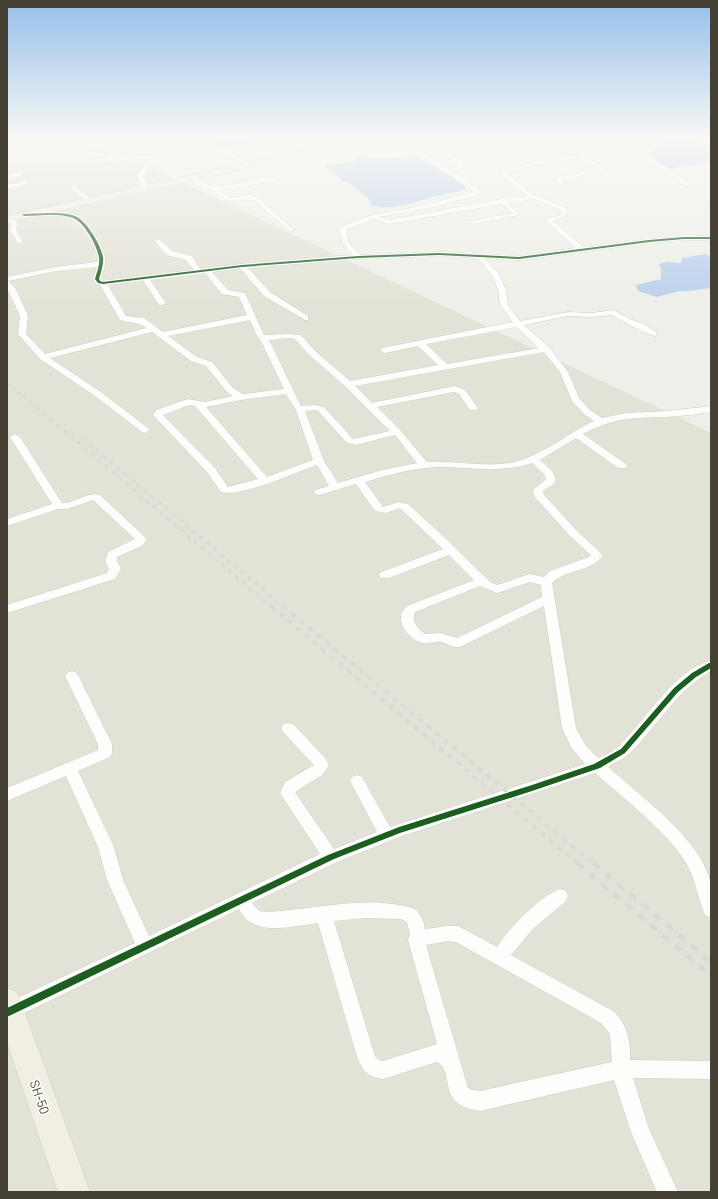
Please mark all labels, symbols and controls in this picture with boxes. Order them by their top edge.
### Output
street label: SH-50 [27,1078,53,1116]

